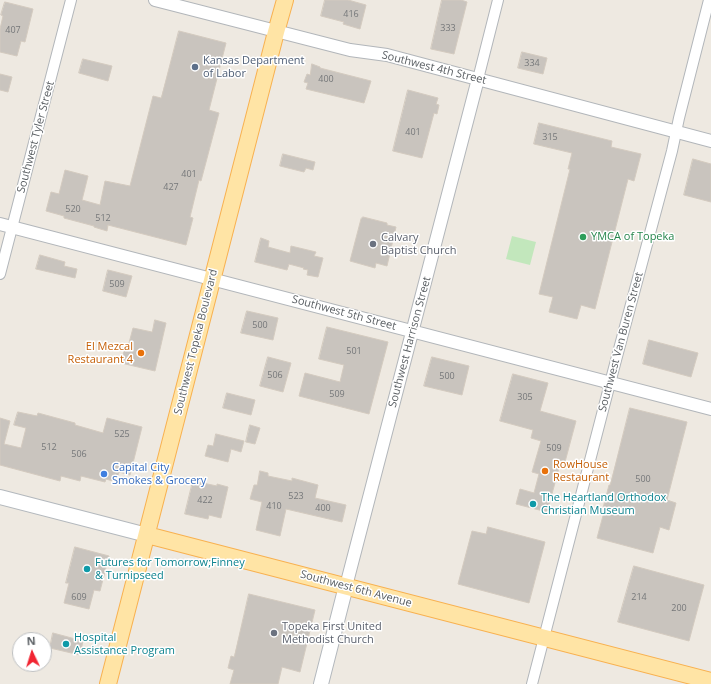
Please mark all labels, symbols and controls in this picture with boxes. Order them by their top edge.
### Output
house number: 416 [343,9,359,19]
house number: 333 [440,23,456,33]
house number: 407 [5,25,21,35]
street label: Southwest 4th Street [380,49,488,87]
place label: Kansas Department of Labor [203,54,304,80]
house number: 334 [524,58,540,68]
marker: Kansas Department of Labor [190,62,200,72]
house number: 400 [318,74,334,84]
street label: Southwest Tyler Street [15,80,57,194]
house number: 401 [405,127,421,137]
house number: 315 [542,132,558,142]
house number: 401 [181,169,197,179]
house number: 427 [163,182,179,192]
house number: 520 [65,204,81,214]
house number: 512 [95,213,111,223]
place label: YMCA of Topeka [591,230,674,244]
place label: Calvary Baptist Church [381,231,457,257]
marker: YMCA of Topeka [578,232,588,242]
marker: Calvary Baptist Church [368,239,378,249]
street label: Southwest Topeka Boulevard [172,268,220,416]
street label: Southwest Van Buren Street [596,271,646,413]
street label: Southwest Harrison Street [386,275,434,409]
house number: 509 [109,279,125,289]
street label: Southwest 5th Street [290,293,398,333]
house number: 500 [252,320,268,330]
place label: El Mezcal Restaurant 4 [68,340,133,366]
house number: 501 [346,346,362,356]
marker: El Mezcal Restaurant 4 [136,348,146,358]
house number: 506 [267,370,283,380]
house number: 500 [439,371,455,381]
house number: 509 [329,389,345,399]
house number: 305 [517,392,533,402]
house number: 525 [114,429,130,439]
house number: 512 [41,442,57,452]
house number: 509 [546,443,562,453]
house number: 506 [71,449,87,459]
place label: RowHouse Restaurant [553,458,609,484]
place label: Capital City Smokes & Grocery [112,461,206,487]
marker: RowHouse Restaurant [540,466,550,476]
marker: Capital City Smokes & Grocery [99,469,109,479]
house number: 500 [635,474,651,484]
house number: 523 [288,491,304,501]
place label: The Heartland Orthodox Christian Museum [541,491,666,517]
house number: 422 [197,495,213,505]
marker: The Heartland Orthodox Christian Museum [528,499,538,509]
house number: 410 [266,501,282,511]
house number: 400 [315,503,331,513]
place label: Futures for Tomorrow;Finney & Turnipseed [95,556,245,582]
marker: Futures for Tomorrow;Finney & Turnipseed [82,564,92,574]
street label: Southwest 6th Avenue [299,568,413,610]
house number: 609 [71,592,87,602]
house number: 214 [631,592,647,602]
house number: 200 [671,603,687,613]
place label: Topeka First United Methodist Church [282,620,382,646]
marker: Topeka First United Methodist Church [269,628,279,638]
place label: Hospital Assistance Program [74,631,175,657]
north arrow [12,632,52,672]
text: N [26,633,36,648]
marker: Hospital Assistance Program [61,639,71,649]

